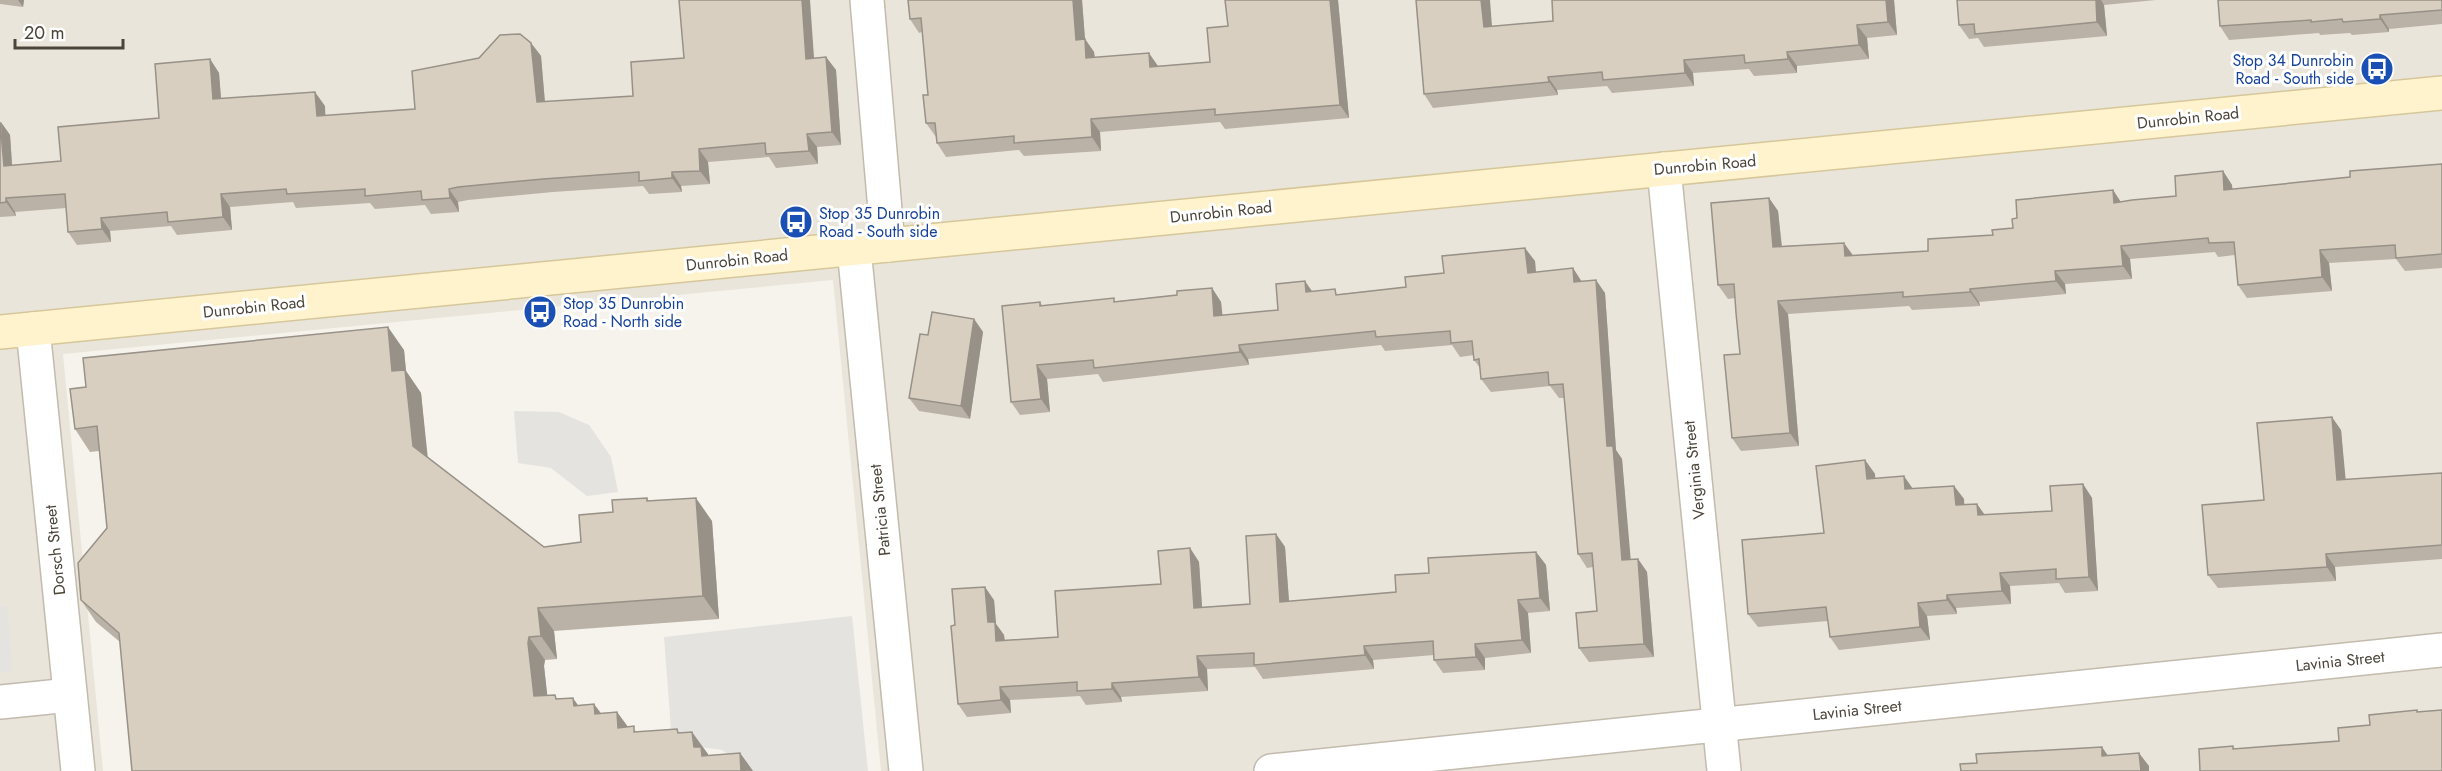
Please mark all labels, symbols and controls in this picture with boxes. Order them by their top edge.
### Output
scale bar [15,12,123,50]
text: 20 m [24,20,64,46]
place label: Stop 34 Dunrobin Road - South side [2233,49,2354,90]
bus stop icon: Stop 34 Dunrobin Road - South side [2359,51,2395,87]
street label: Dunrobin Road [2136,101,2240,135]
street label: Dunrobin Road [1653,149,1757,181]
street label: Dunrobin Road [1169,195,1273,229]
place label: Stop 35 Dunrobin Road - South side [819,202,940,243]
bus stop icon: Stop 35 Dunrobin Road - South side [778,204,814,240]
street label: Dunrobin Road [685,243,789,277]
street label: Dunrobin Road [202,290,306,324]
place label: Stop 35 Dunrobin Road - North side [563,292,684,333]
bus stop icon: Stop 35 Dunrobin Road - North side [522,294,558,330]
street label: Verginia Street [1677,419,1711,521]
street label: Patricia Street [864,463,896,557]
street label: Dorsch Street [39,504,71,596]
street label: Lavinia Street [2294,645,2386,677]
street label: Lavinia Street [1811,694,1903,726]

